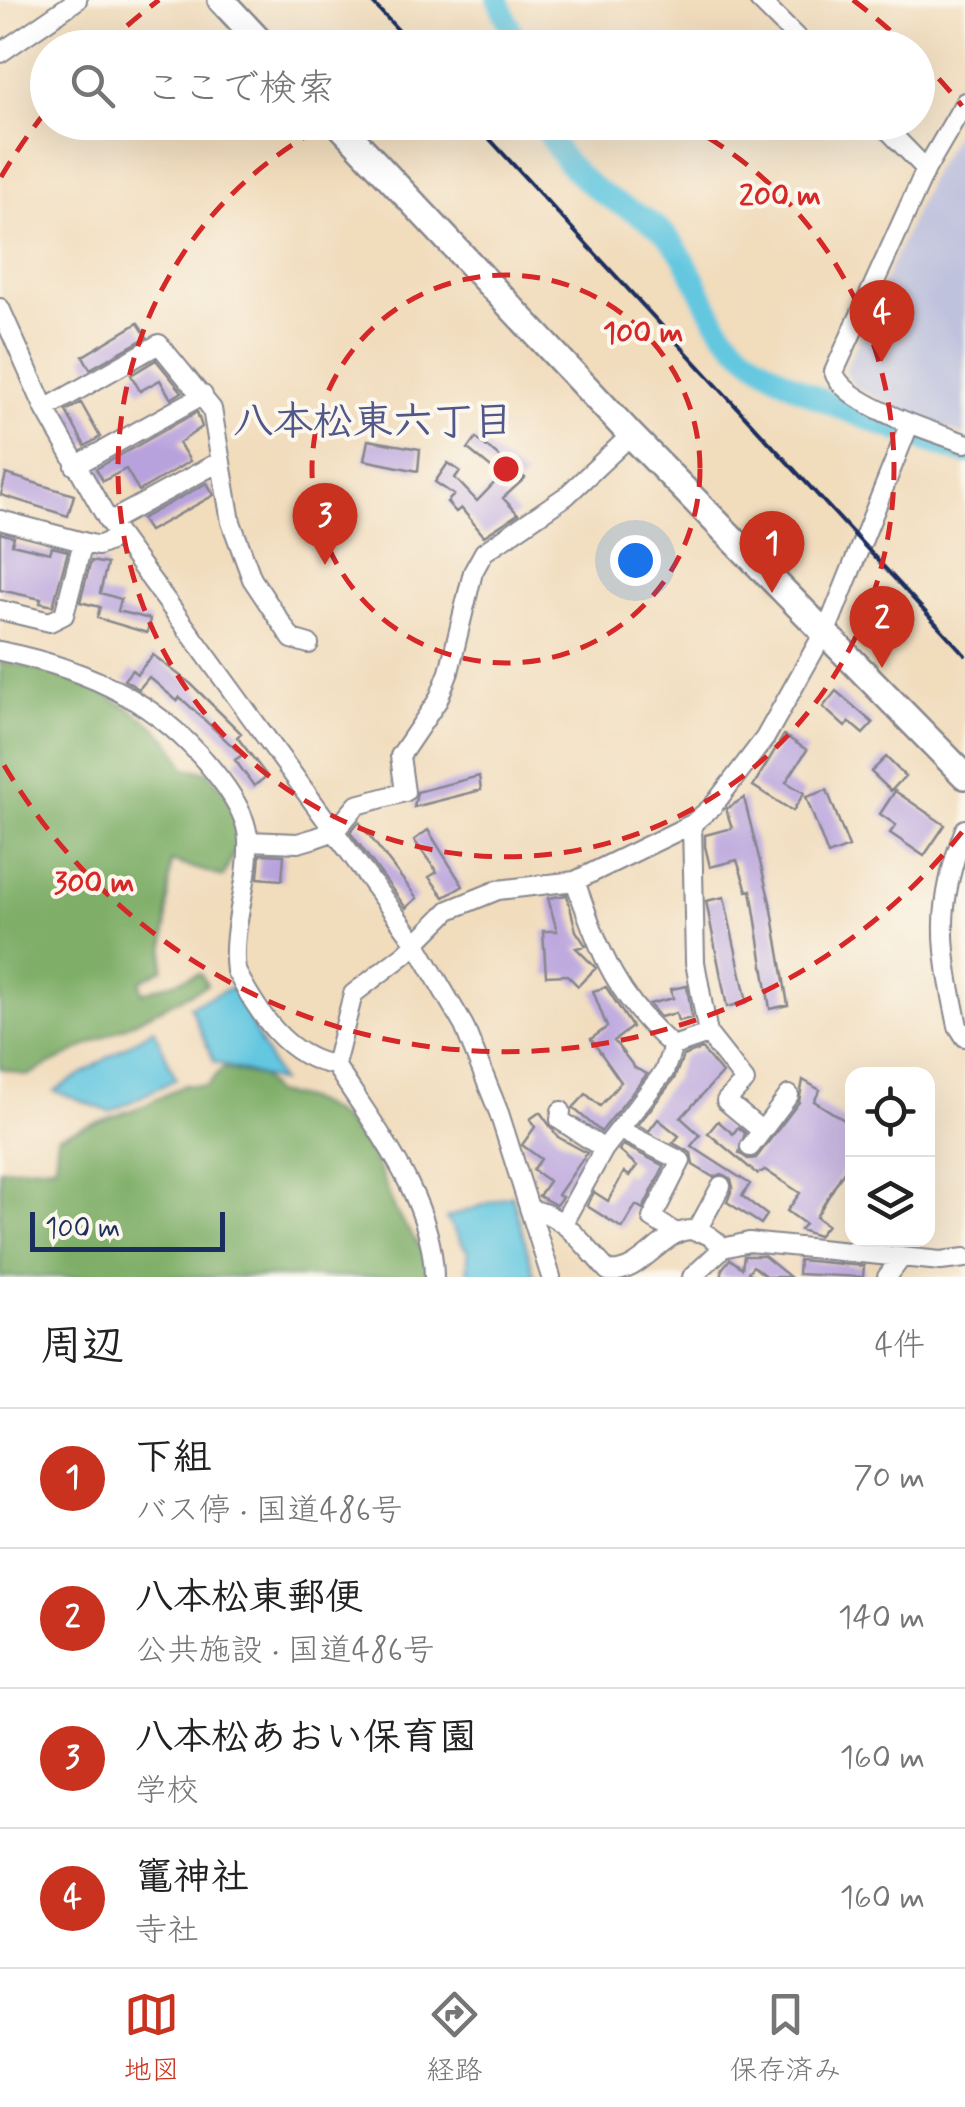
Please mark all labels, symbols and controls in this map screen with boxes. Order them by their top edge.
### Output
search box [30,30,935,140]
icon: search [65,58,120,113]
text: ここで検索 [145,65,335,114]
text: 200 m [739,177,821,216]
pin: 4 [850,280,914,362]
text: 100 m [603,314,683,353]
district label: 八本松東六丁目 [233,397,513,449]
centre of rings [488,451,524,487]
pin: 3 [292,482,358,565]
pin: 1 [740,510,804,593]
your location [610,535,661,586]
pin: 2 [850,586,914,668]
text: 300 m [54,864,134,903]
map controls [845,1067,935,1247]
button: locate [845,1067,935,1157]
button: layers [845,1157,935,1247]
scale bar [30,1207,225,1252]
text: 100 m [45,1211,120,1248]
text: 周辺 [40,1320,124,1375]
text: 4件 [874,1325,925,1367]
text: 下組 [135,1434,211,1483]
text: 1 [65,1457,80,1499]
text: 70 m [853,1457,925,1499]
text: バス停 · 国道486号 [135,1490,403,1532]
text: 八本松東郵便 [135,1574,363,1623]
text: 2 [65,1597,80,1639]
text: 140 m [838,1597,925,1639]
text: 公共施設 · 国道486号 [135,1630,435,1672]
text: 八本松あおい保育園 [135,1714,477,1763]
text: 3 [65,1737,80,1779]
text: 160 m [840,1737,925,1779]
text: 学校 [135,1770,199,1812]
text: 竃神社 [135,1854,249,1903]
text: 4 [63,1877,82,1919]
text: 160 m [840,1877,925,1919]
text: 寺社 [135,1910,199,1952]
tab: 地図 [123,1987,180,2090]
tab: 経路 [426,1987,483,2090]
tab: 保存済み [729,1987,842,2090]

